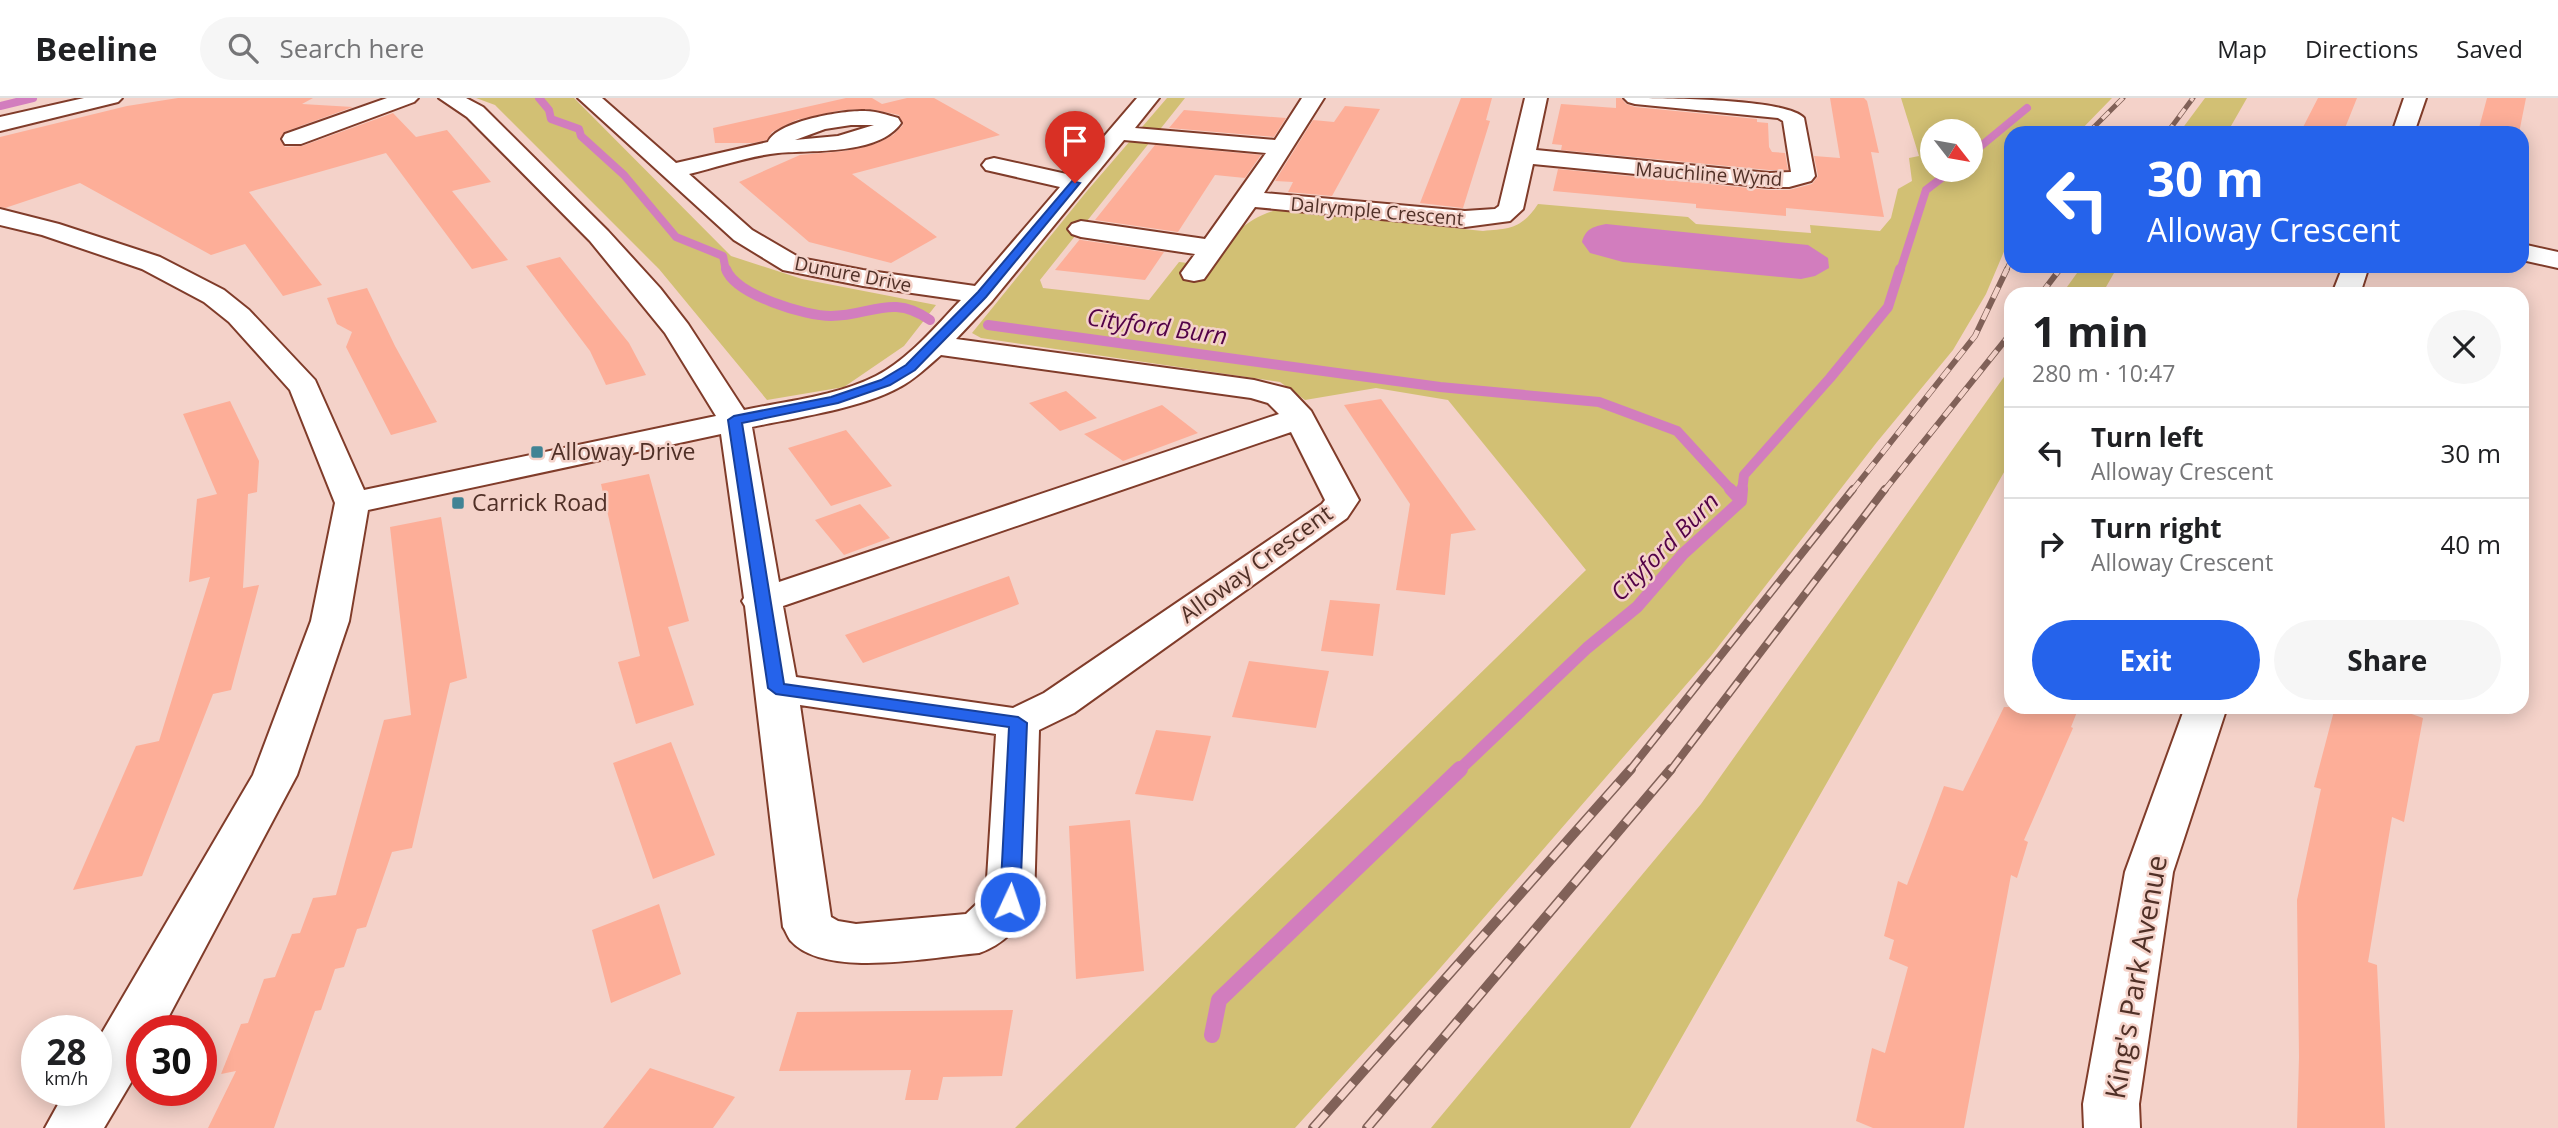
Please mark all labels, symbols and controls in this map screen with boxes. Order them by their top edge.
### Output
search box [200,17,690,80]
text: Beeline [35,26,158,71]
icon: search [224,29,262,67]
text: Search here [280,30,424,66]
text: Map [2217,32,2267,65]
text: Directions [2305,32,2418,65]
text: Saved [2456,32,2523,65]
pin [1045,111,1105,183]
north arrow [1920,119,1983,182]
map controls [1920,119,1983,182]
icon: arrive [1056,122,1094,160]
text: 30 m [2147,145,2264,211]
icon: left [2032,154,2123,245]
street label: Mauchline Wynd [1635,156,1783,192]
street label: Dalrymple Crescent [1289,190,1465,232]
text: Alloway Crescent [2147,208,2400,251]
street label: Dunure Drive [792,250,914,298]
water label: Cityford Burn [1085,299,1229,352]
text: 1 min [2032,302,2149,359]
button: close [2427,310,2501,384]
text: 280 m · 10:47 [2032,357,2175,389]
text: Turn left [2091,419,2203,455]
icon: left [2032,434,2070,472]
place label: Alloway Drive [551,435,695,467]
text: 30 m [2440,435,2501,471]
marker: Alloway Drive [529,444,545,460]
text: Alloway Crescent [2091,455,2273,487]
water label: Cityford Burn [1602,484,1726,608]
place label: Carrick Road [472,486,608,518]
marker: Carrick Road [450,495,466,511]
street label: Alloway Crescent [1172,497,1338,630]
text: Turn right [2091,510,2222,546]
icon: right [2032,525,2070,563]
text: 40 m [2440,526,2501,562]
text: Alloway Crescent [2091,546,2273,578]
button: Exit [2032,620,2260,700]
button: Share [2274,620,2501,700]
street label: King's Park Avenue [2095,852,2175,1102]
position arrow [973,865,1047,939]
speed limit sign: 30 [126,1015,217,1106]
text: 28 [46,1028,87,1075]
text: km/h [45,1066,88,1090]

